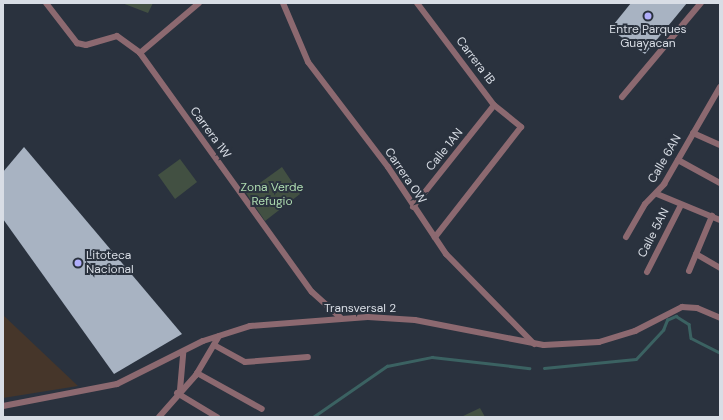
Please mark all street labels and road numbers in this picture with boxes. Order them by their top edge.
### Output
street label: Carrera 1B [452,34,498,88]
street label: Carrera 1W [187,104,233,162]
street label: Calle 1AN [424,126,466,174]
street label: Calle 6AN [645,132,685,186]
street label: Carrera 0W [381,145,429,207]
street label: Calle 5AN [635,206,673,260]
street label: Transversal 2 [324,302,396,316]

